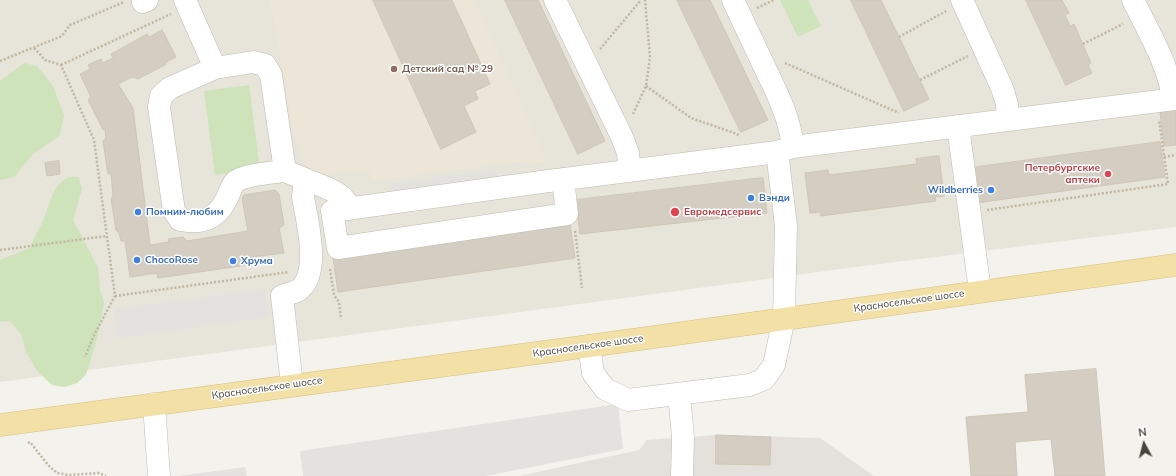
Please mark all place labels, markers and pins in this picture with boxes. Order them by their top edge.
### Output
place label: Детский сад № 29 [402,63,493,75]
marker: Детский сад № 29 [389,64,399,74]
place label: Петербургские аптеки [1025,162,1100,186]
marker: Петербургские аптеки [1103,169,1113,179]
place label: Wildberries [928,184,983,196]
marker: Wildberries [986,185,996,195]
place label: Вэнди [759,192,790,204]
marker: Вэнди [746,193,756,203]
place label: Помним-любим [146,206,224,218]
marker: Евромедсервис [669,206,681,218]
place label: Евромедсервис [684,206,761,218]
marker: Помним-любим [133,207,143,217]
place label: ChocoRose [145,254,198,266]
marker: ChocoRose [132,255,142,265]
place label: Хрума [241,255,273,267]
marker: Хрума [228,256,238,266]

